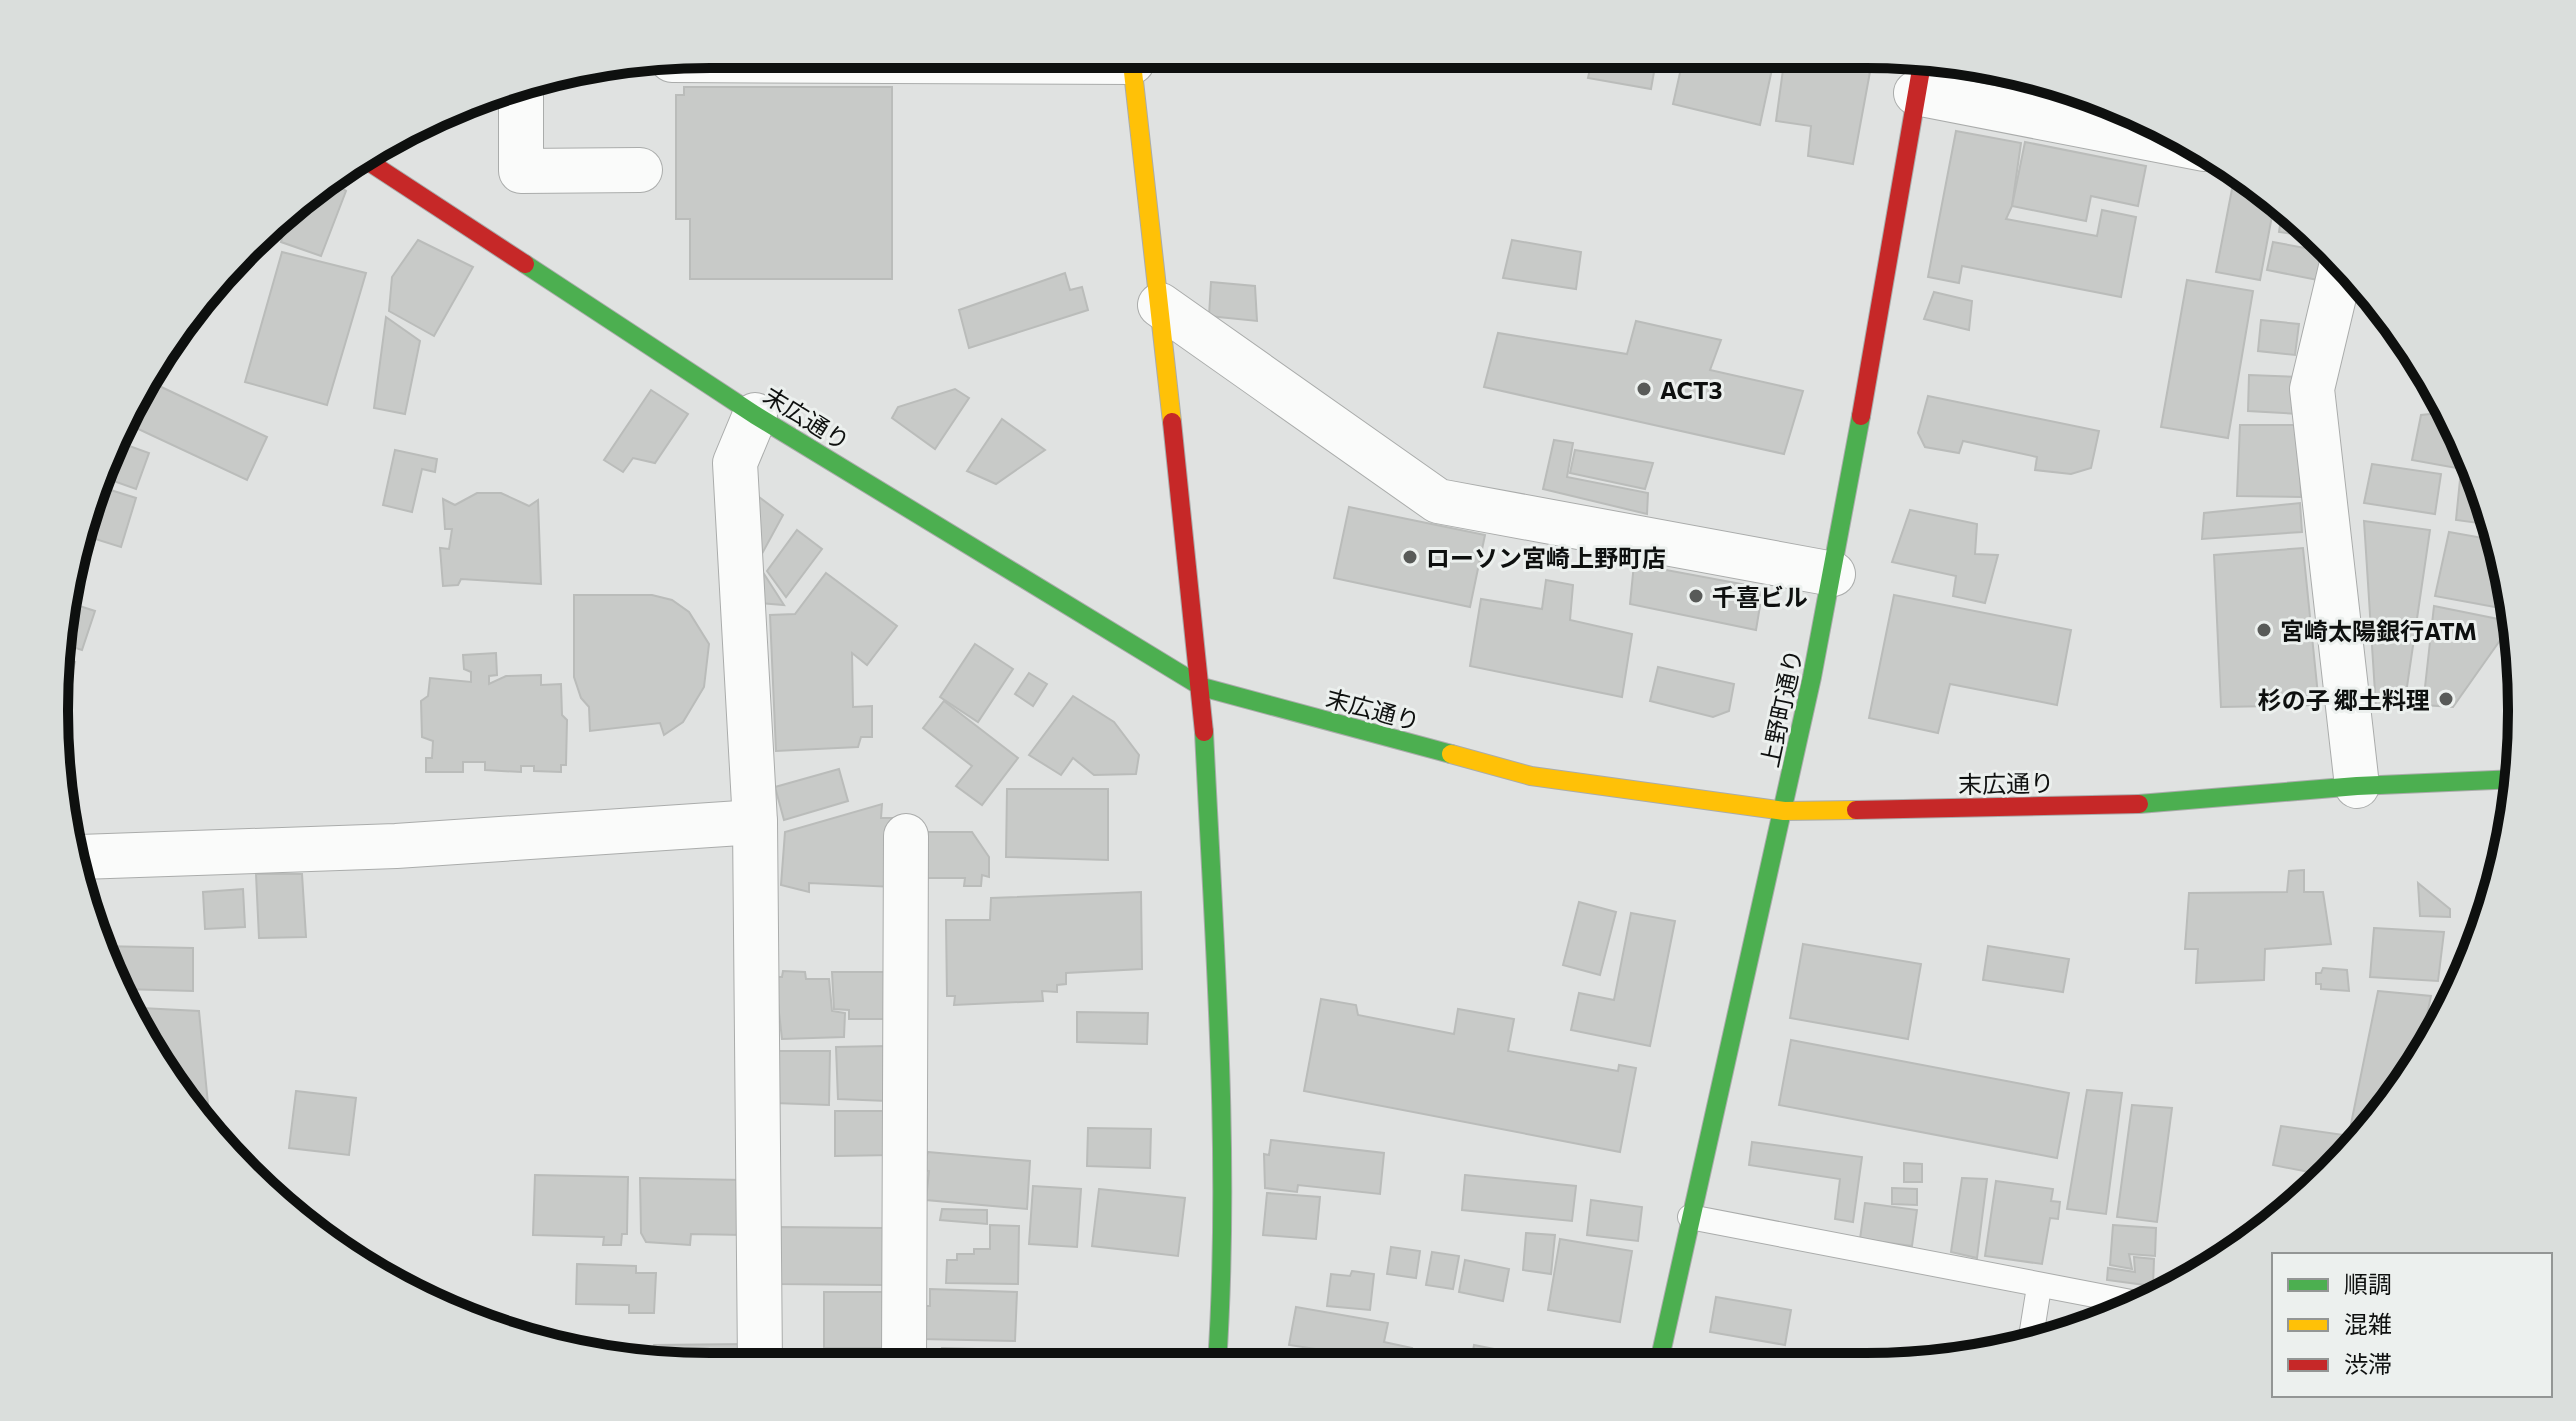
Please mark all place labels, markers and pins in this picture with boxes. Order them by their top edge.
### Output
place label: ACT3 [1660,375,1722,404]
marker: ACT3 [1635,380,1653,398]
place label: ローソン宮崎上野町店 [1426,543,1666,572]
marker: ローソン宮崎上野町店 [1401,548,1419,566]
place label: 千喜ビル [1712,582,1808,611]
marker: 千喜ビル [1687,587,1705,605]
place label: 宮崎太陽銀行ATM [2280,616,2477,645]
marker: 宮崎太陽銀行ATM [2255,621,2273,639]
place label: 杉の子 郷土料理 [2257,685,2430,714]
marker: 杉の子 郷土料理 [2437,690,2455,708]

